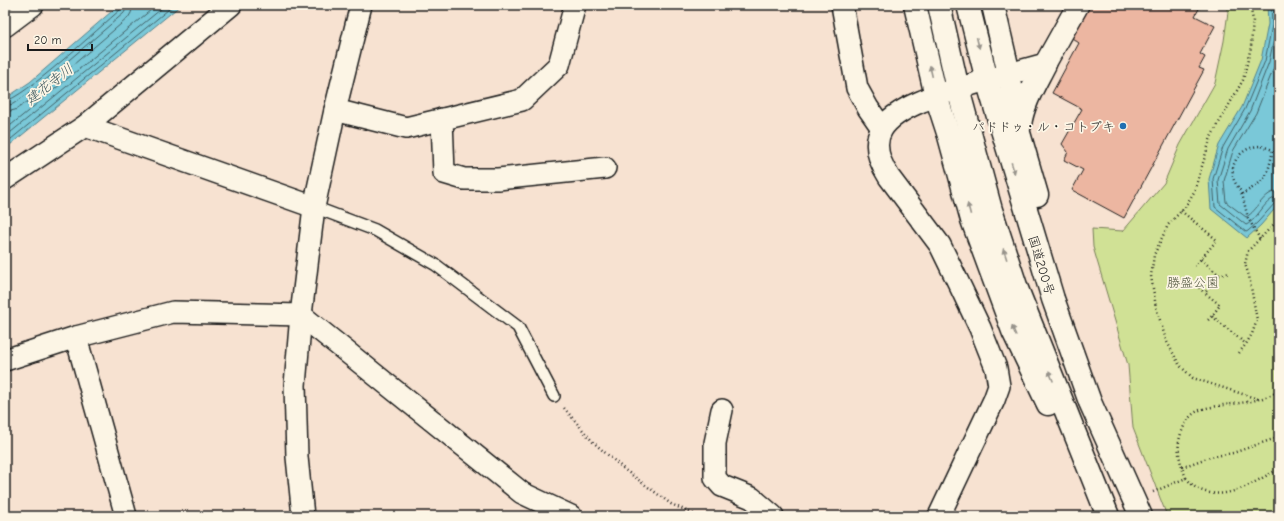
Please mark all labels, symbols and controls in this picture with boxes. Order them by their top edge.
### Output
scale bar [28,26,92,52]
text: 20 m [34,33,62,47]
one-way arrow [975,37,981,49]
water label: 建花寺川 [22,60,77,108]
one-way arrow [927,65,933,77]
place label: パドドゥ・ル・コトブキ [972,119,1115,134]
marker: パドドゥ・ル・コトブキ [1118,121,1128,131]
one-way arrow [1010,162,1016,174]
one-way arrow [966,203,972,215]
street label: 国道200号 [1025,233,1058,297]
one-way arrow [1002,248,1008,260]
park label: 勝盛公園 [1167,275,1219,290]
one-way arrow [1011,326,1017,337]
one-way arrow [1048,369,1054,381]

